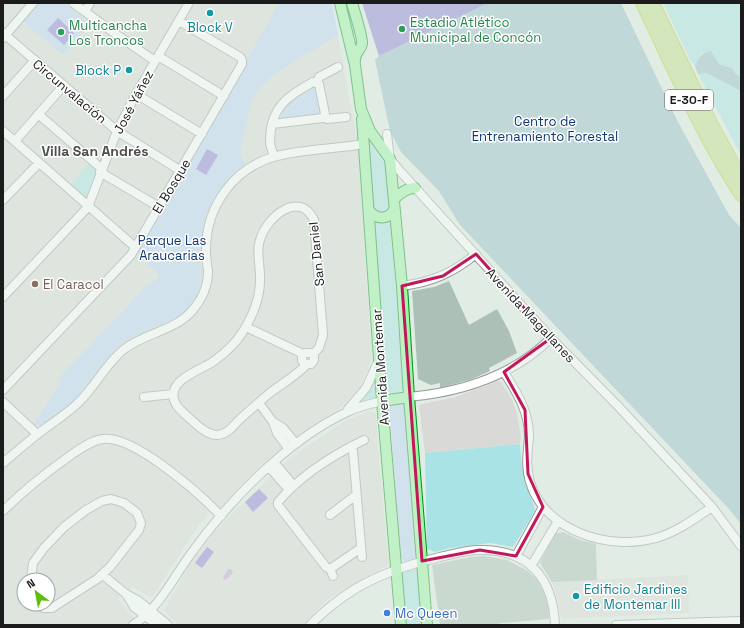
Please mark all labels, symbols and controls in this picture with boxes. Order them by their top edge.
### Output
marker: Block V [205,8,215,18]
place label: Estadio Atlético Municipal de Concón [410,14,541,46]
place label: Multicancha Los Troncos [69,17,148,49]
place label: Block V [187,19,233,36]
marker: Estadio Atlético Municipal de Concón [397,24,407,34]
marker: Multicancha Los Troncos [56,27,66,37]
street label: Circunvalación [29,55,110,127]
place label: Block P [75,62,121,79]
marker: Block P [124,65,134,75]
street label: José Yáñez [110,67,157,137]
road number: E-30-F [665,90,713,110]
park label: Centro de Entrenamiento Forestal [472,113,618,145]
district label: Villa San Andrés [41,142,149,160]
street label: El Bosque [148,156,195,217]
street label: San Daniel [305,221,328,287]
park label: Parque Las Araucarias [138,232,206,264]
street label: Avenida Magallanes [482,264,579,366]
place label: El Caracol [43,276,104,293]
marker: El Caracol [30,279,40,289]
street label: Avenida Montemar [368,308,393,426]
north arrow [16,572,56,612]
text: N [24,576,38,591]
place label: Edificio Jardines de Montemar III [584,581,688,613]
marker: Edificio Jardines de Montemar III [571,591,581,601]
place label: Mc Queen [395,605,457,622]
marker: Mc Queen [382,608,392,618]

